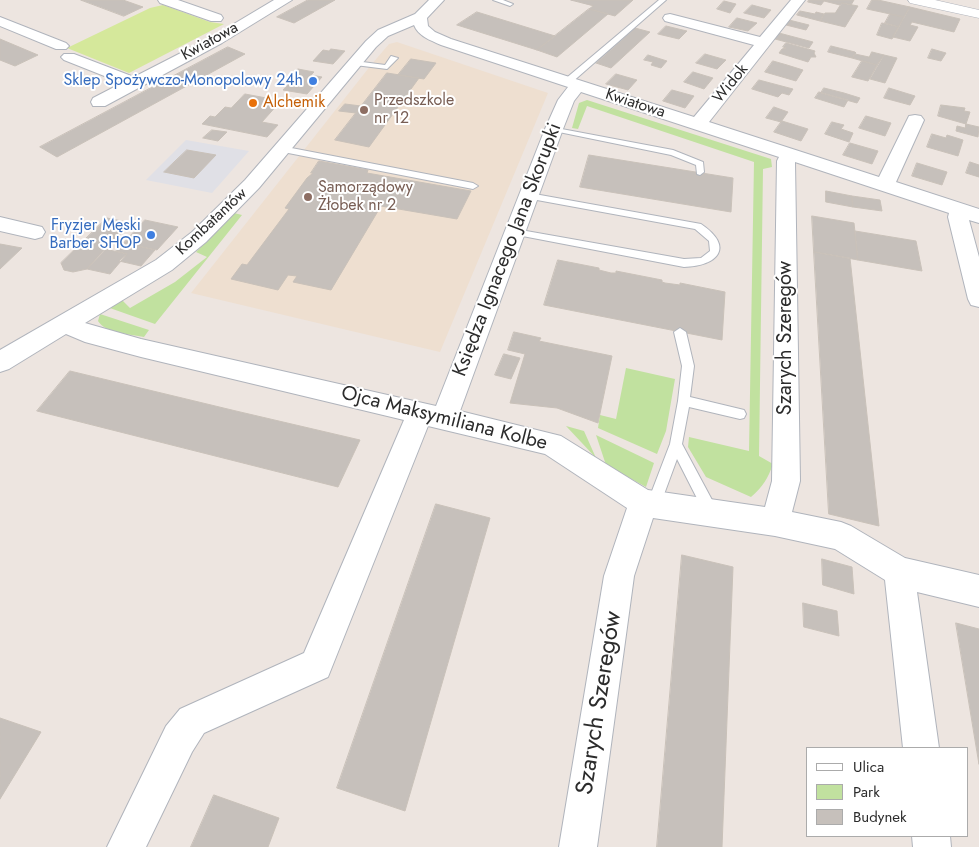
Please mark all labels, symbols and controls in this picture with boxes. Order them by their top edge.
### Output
street label: Kwiatowa [178,19,242,65]
street label: Widok [709,61,753,107]
place label: Sklep Spożywczo-Monopolowy 24h [63,71,303,91]
marker: Sklep Spożywczo-Monopolowy 24h [307,75,319,87]
street label: Kwiatowa [603,85,667,123]
place label: Przedszkole nr 12 [374,91,454,129]
place label: Alchemik [263,93,325,113]
marker: Alchemik [247,97,259,109]
marker: Przedszkole nr 12 [358,104,370,116]
street label: Księdza Ignacego Jana Skorupki [449,120,567,380]
place label: Samorządowy Żłobek nr 2 [318,178,413,216]
street label: Kombatantów [173,184,251,260]
marker: Samorządowy Żłobek nr 2 [302,191,314,203]
place label: Fryzjer Męski Barber SHOP [50,216,141,254]
marker: Fryzjer Męski Barber SHOP [145,229,157,241]
street label: Szarych Szeregów [774,261,798,415]
street label: Ojca Maksymiliana Kolbe [338,382,550,456]
street label: Szarych Szeregów [571,609,629,797]
legend [806,747,969,837]
text: Ulica [853,756,884,778]
text: Park [853,781,880,803]
text: Budynek [853,806,907,828]

